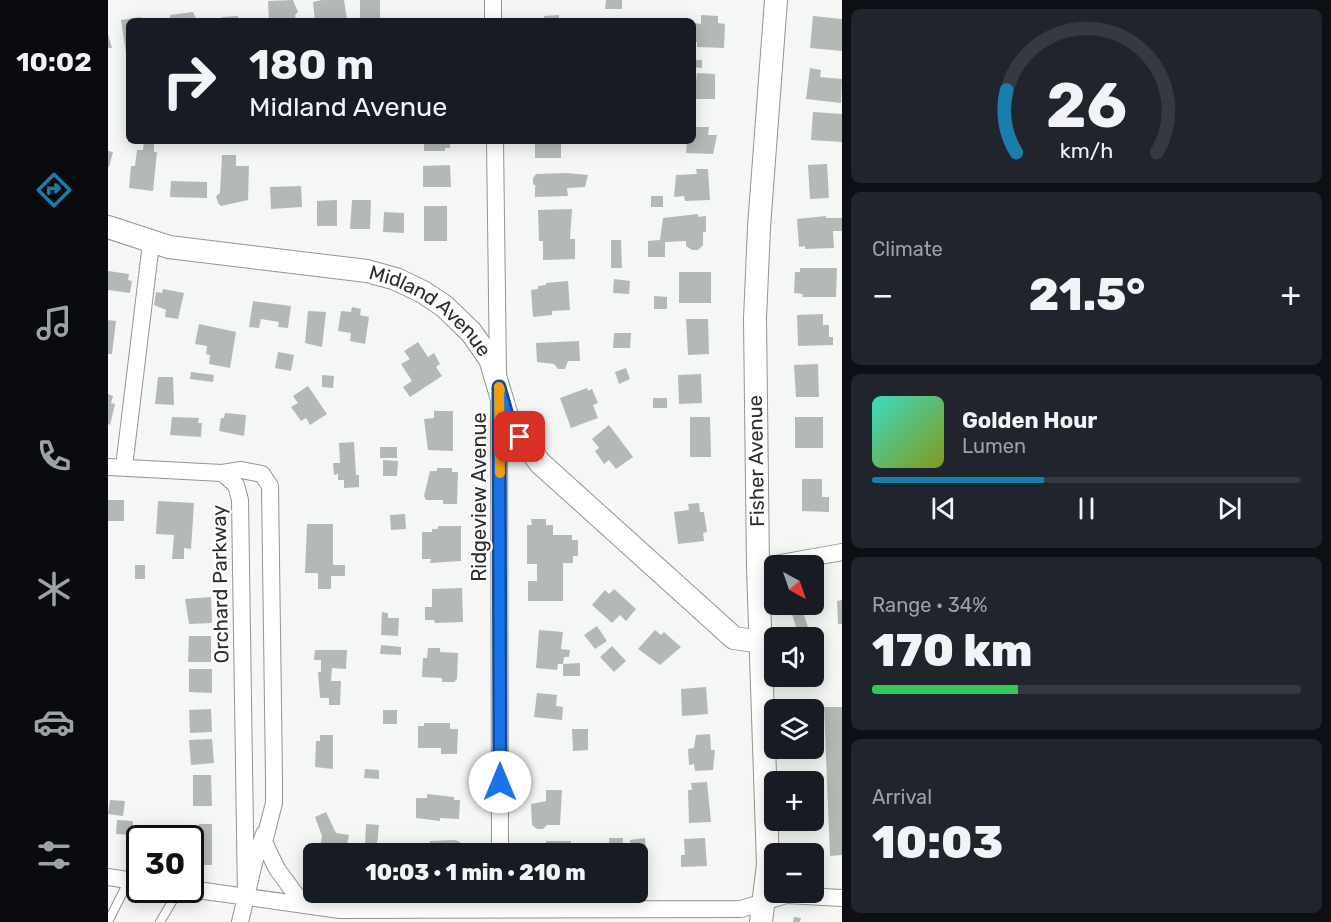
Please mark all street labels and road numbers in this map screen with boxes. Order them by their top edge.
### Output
street label: Midland Avenue [367,260,496,361]
street label: Fisher Avenue [743,395,769,527]
street label: Ridgeview Avenue [467,412,491,582]
street label: Orchard Parkway [207,505,233,663]

